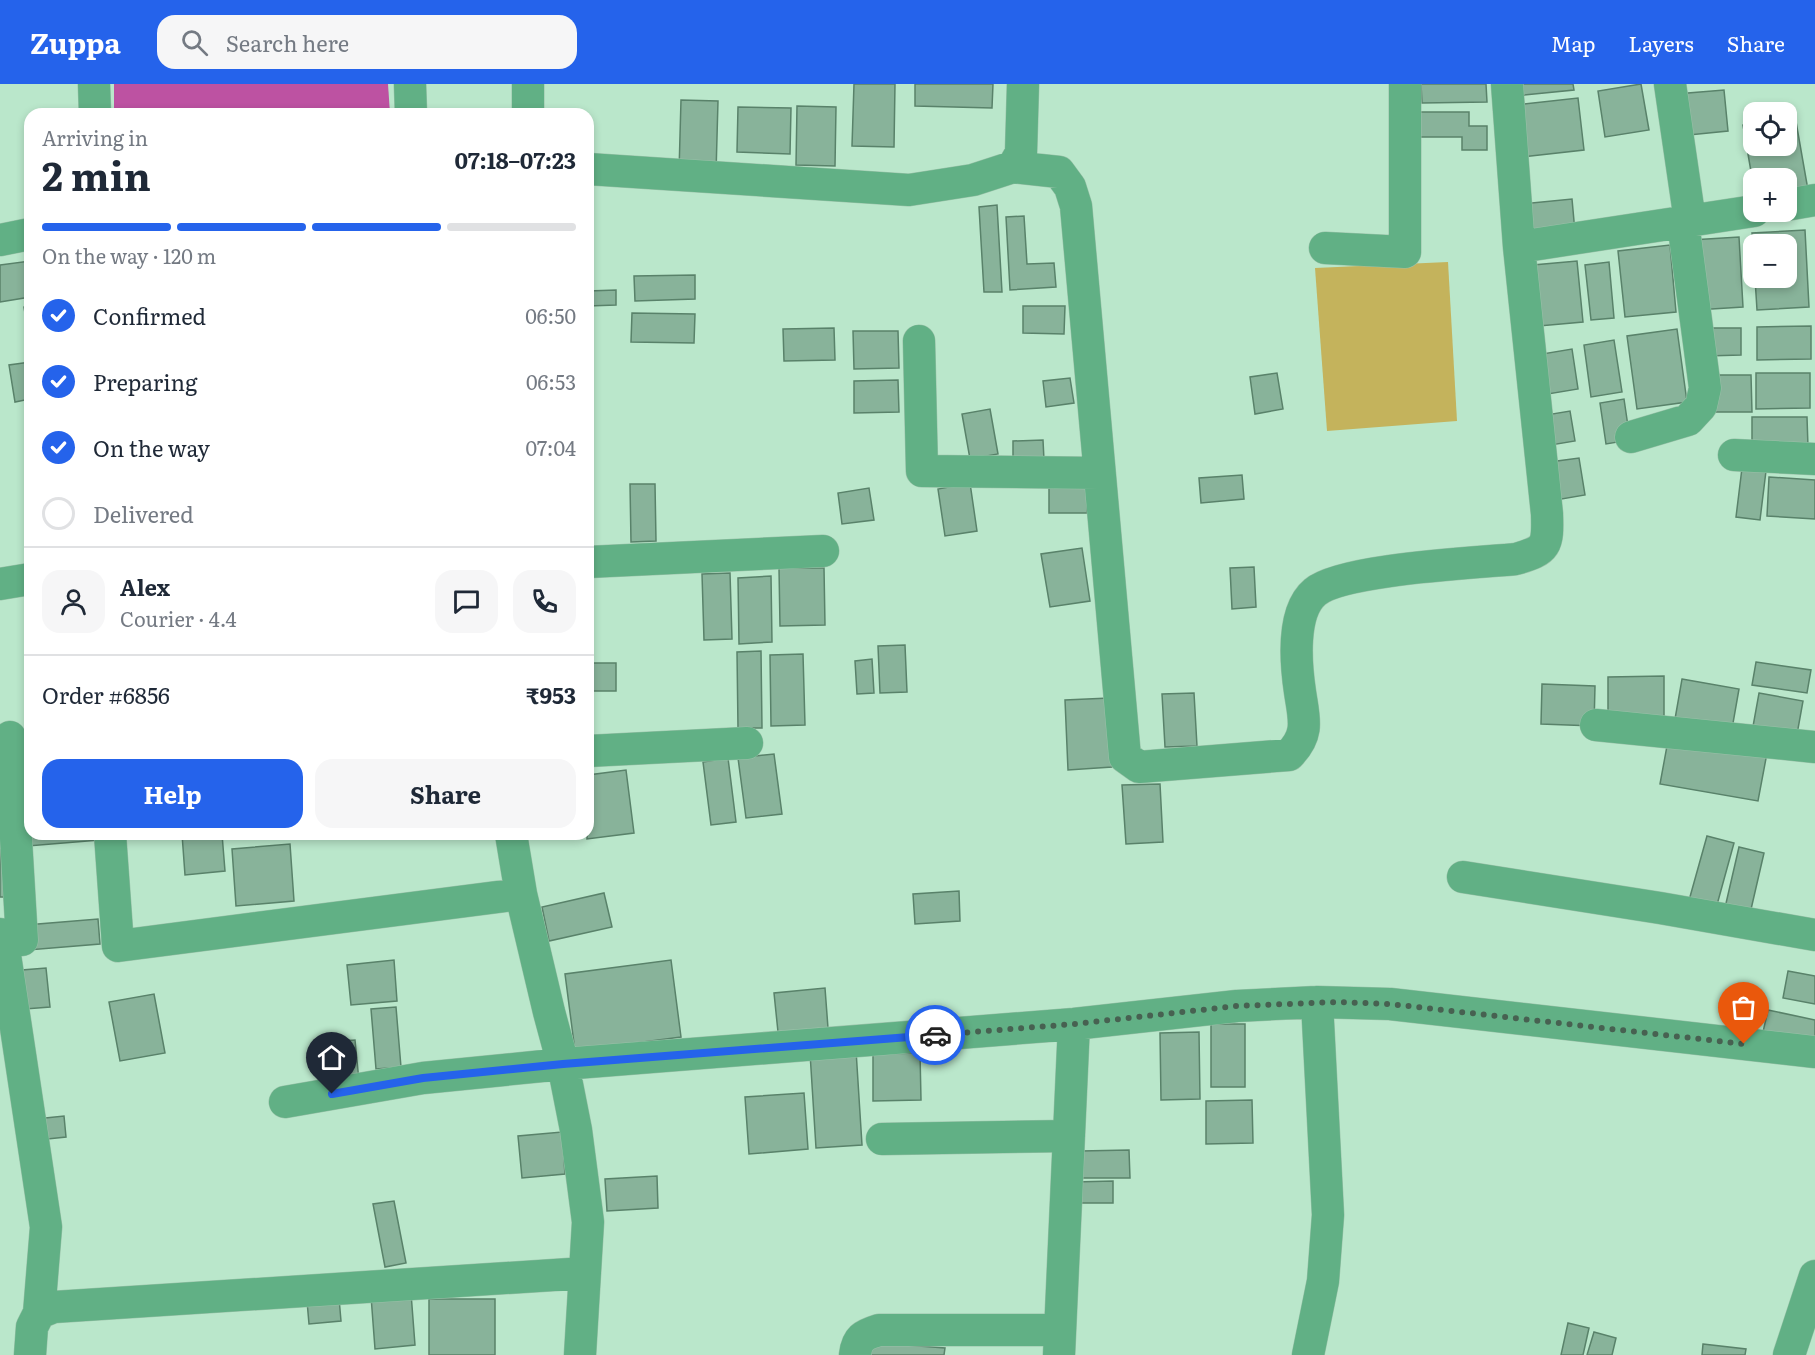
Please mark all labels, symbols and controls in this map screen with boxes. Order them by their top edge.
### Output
search box [157,15,577,69]
text: Zuppa [30,21,121,63]
icon: search [178,26,211,59]
text: Search here [226,26,349,59]
text: Map [1551,27,1596,58]
text: Layers [1629,27,1694,58]
text: Share [1727,27,1785,58]
map controls [1743,102,1797,288]
button: locate [1743,102,1797,156]
text: Arriving in [42,122,148,152]
text: 07:18–07:23 [454,143,576,176]
text: 2 min [42,145,151,203]
button: + [1743,168,1797,222]
button: − [1743,234,1797,288]
text: On the way · 120 m [42,240,216,270]
icon: check [42,299,75,332]
text: Confirmed [93,299,206,332]
text: 06:50 [525,300,576,330]
icon: check [42,365,75,398]
text: Preparing [93,365,197,398]
text: 06:53 [526,366,576,396]
icon: check [42,431,75,464]
text: On the way [93,431,210,464]
text: 07:04 [525,432,576,462]
text: Delivered [93,497,194,530]
button: person [42,570,105,633]
text: Alex [120,570,170,603]
button: chat [435,570,498,633]
button: phone [513,570,576,633]
text: Courier · 4.4 [120,603,237,633]
text: Order #6856 [42,678,170,711]
text: ₹953 [526,678,576,711]
button: Help [42,759,303,828]
button: Share [315,759,576,828]
pin [1718,982,1769,1044]
icon: bag [1727,991,1760,1024]
courier [905,1005,965,1065]
icon: car [919,1019,952,1052]
pin [306,1032,357,1094]
icon: home [315,1041,348,1074]

